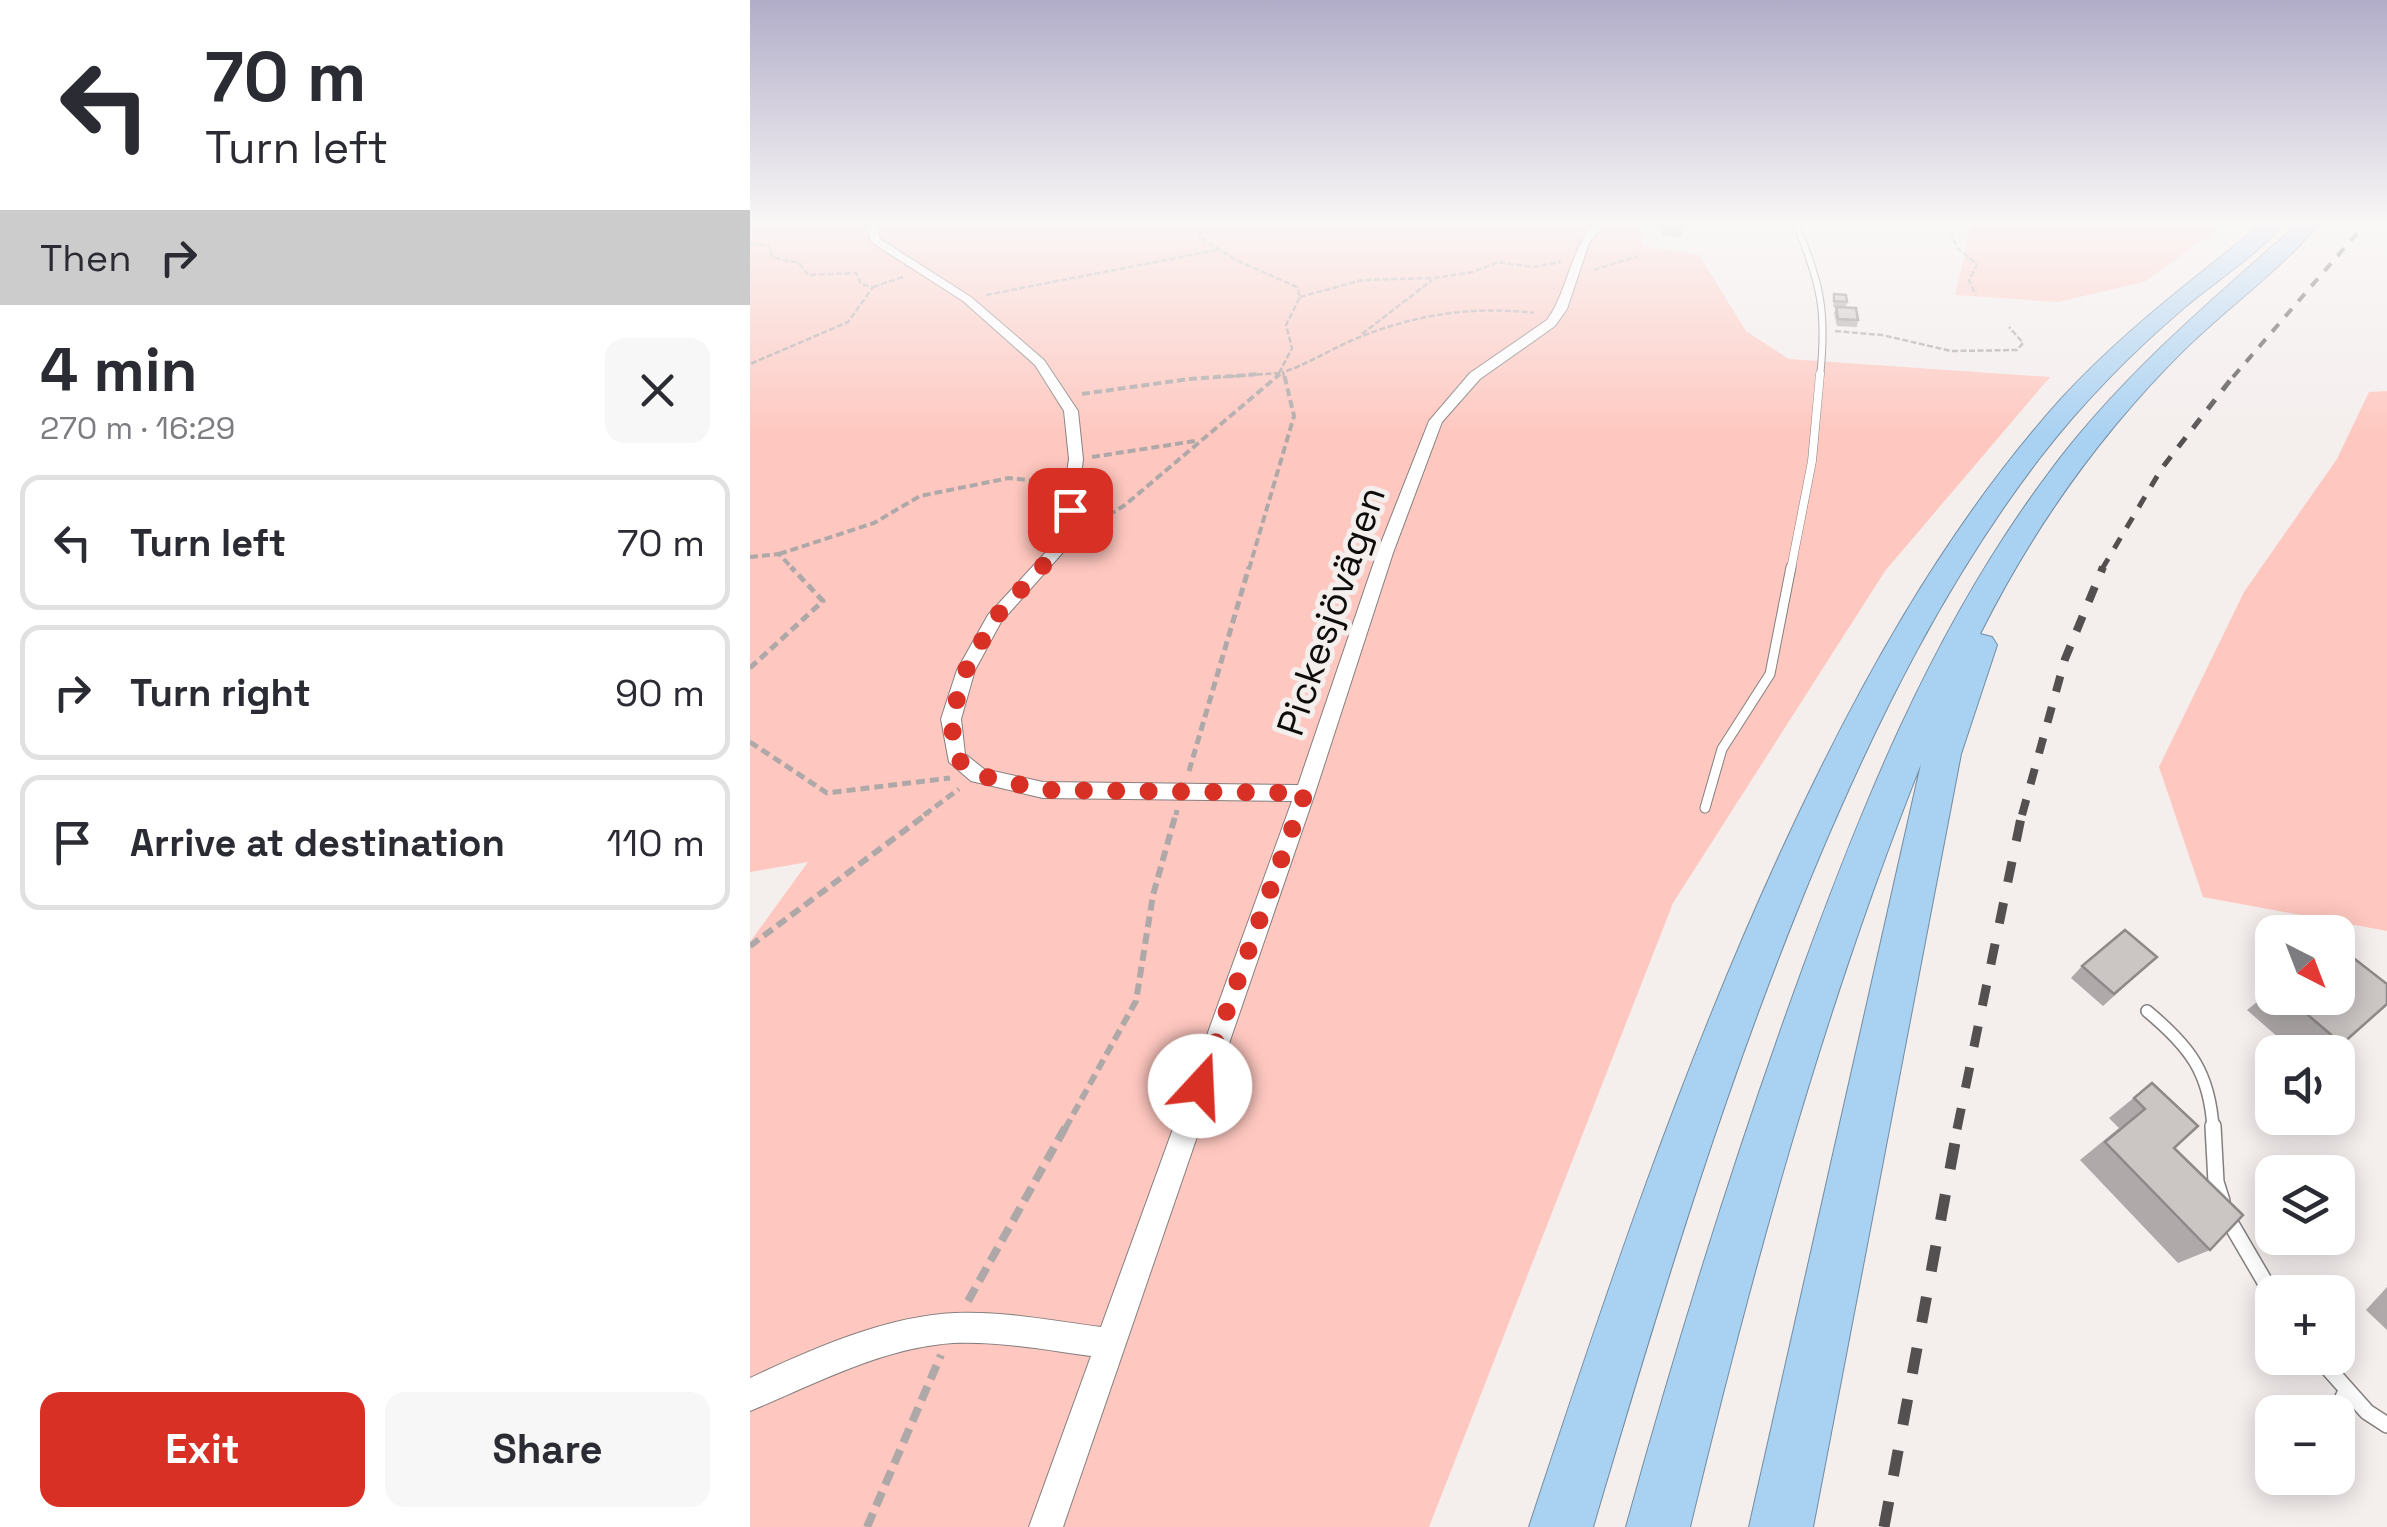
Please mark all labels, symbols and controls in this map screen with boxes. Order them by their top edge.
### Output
text: 70 m [205,32,366,121]
icon: left [40,40,170,170]
text: Turn left [205,119,388,176]
icon: right [151,230,206,285]
text: Then [40,234,131,282]
text: 4 min [40,332,198,409]
button: close [605,338,710,443]
text: 270 m · 16:29 [40,408,235,448]
pin [1028,468,1113,553]
street label: Pickesjövägen [1266,480,1396,742]
icon: arrive [1043,483,1098,538]
icon: left [45,515,100,570]
text: Turn left [130,519,286,567]
text: 70 m [617,519,705,567]
icon: right [45,665,100,720]
text: Turn right [130,669,311,717]
text: 90 m [615,669,705,717]
icon: arrive [45,815,100,870]
text: Arrive at destination [130,819,505,867]
text: 110 m [606,819,705,867]
north arrow [2255,915,2355,1015]
map controls [2255,915,2355,1495]
position arrow [1148,1034,1252,1138]
button: sound [2255,1035,2355,1135]
button: layers [2255,1155,2355,1255]
button: + [2255,1275,2355,1375]
button: Exit [40,1392,365,1507]
button: Share [385,1392,710,1507]
button: − [2255,1395,2355,1495]

